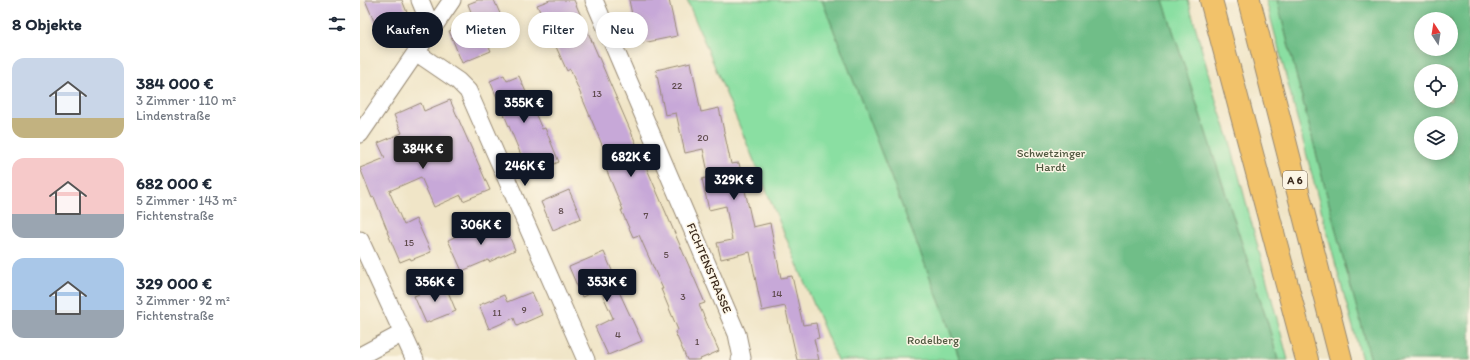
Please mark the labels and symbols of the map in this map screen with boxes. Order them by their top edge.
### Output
north arrow [1414,12,1458,56]
house number: 22 [672,79,683,92]
house number: 13 [592,87,603,100]
pin: 355K € [491,90,557,124]
house number: 20 [697,131,709,144]
pin: 384K € [390,136,456,170]
pin: 682K € [598,144,664,178]
park label: Schwetzinger Hardt [1017,146,1086,174]
pin: 246K € [492,153,558,187]
pin: 329K € [701,167,767,201]
road number: A 6 [1283,171,1307,189]
house number: 8 [558,204,564,217]
house number: 7 [644,209,649,222]
pin: 306K € [448,212,514,246]
street label: FICHTENSTRASSE [684,221,735,316]
house number: 15 [404,236,414,249]
house number: 5 [663,248,669,261]
pin: 356K € [402,269,468,303]
pin: 353K € [574,269,640,303]
house number: 14 [772,287,782,300]
house number: 3 [680,290,686,303]
house number: 9 [521,303,527,316]
house number: 11 [492,306,502,319]
house number: 4 [615,328,621,341]
park label: Rodelberg [907,333,960,347]
house number: 1 [695,335,700,348]

